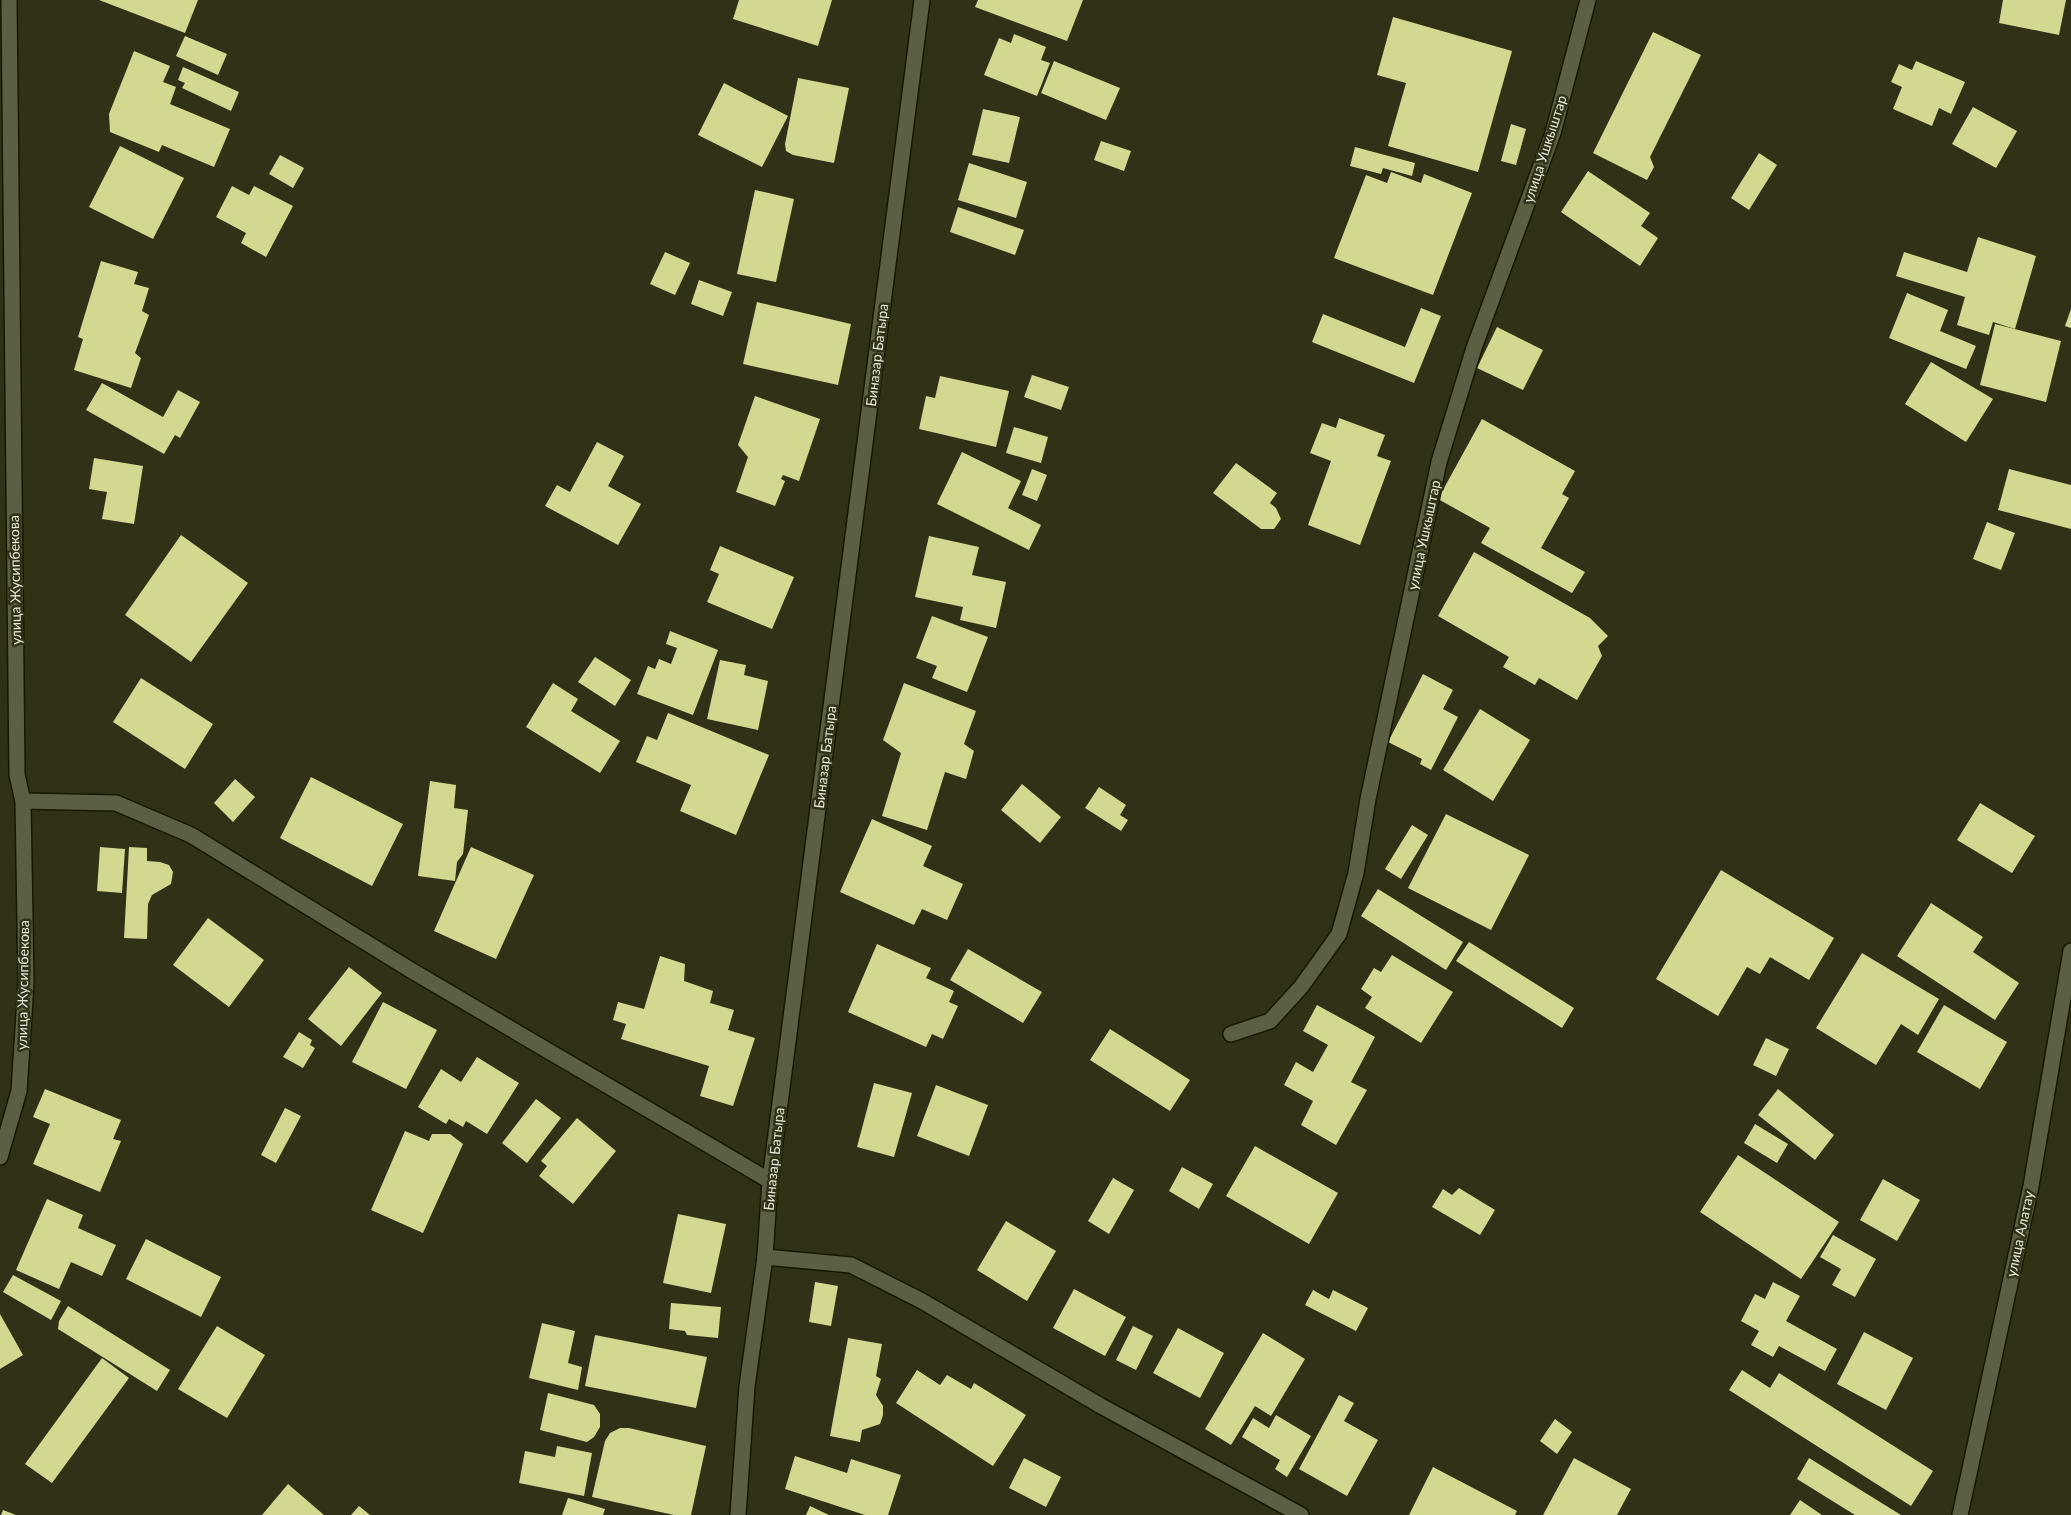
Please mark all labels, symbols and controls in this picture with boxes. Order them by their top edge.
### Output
street label: улица Ушкыштар [1519,93,1570,205]
street label: Биназар Батыра [862,302,891,407]
street label: улица Ушкыштар [1404,478,1443,591]
street label: улица Жусипбекова [5,515,24,645]
street label: Биназар Батыра [810,704,839,809]
street label: улица Жусипбекова [13,920,32,1050]
street label: Биназар Батыра [760,1107,787,1211]
street label: улица Алатау [2002,1189,2037,1278]

